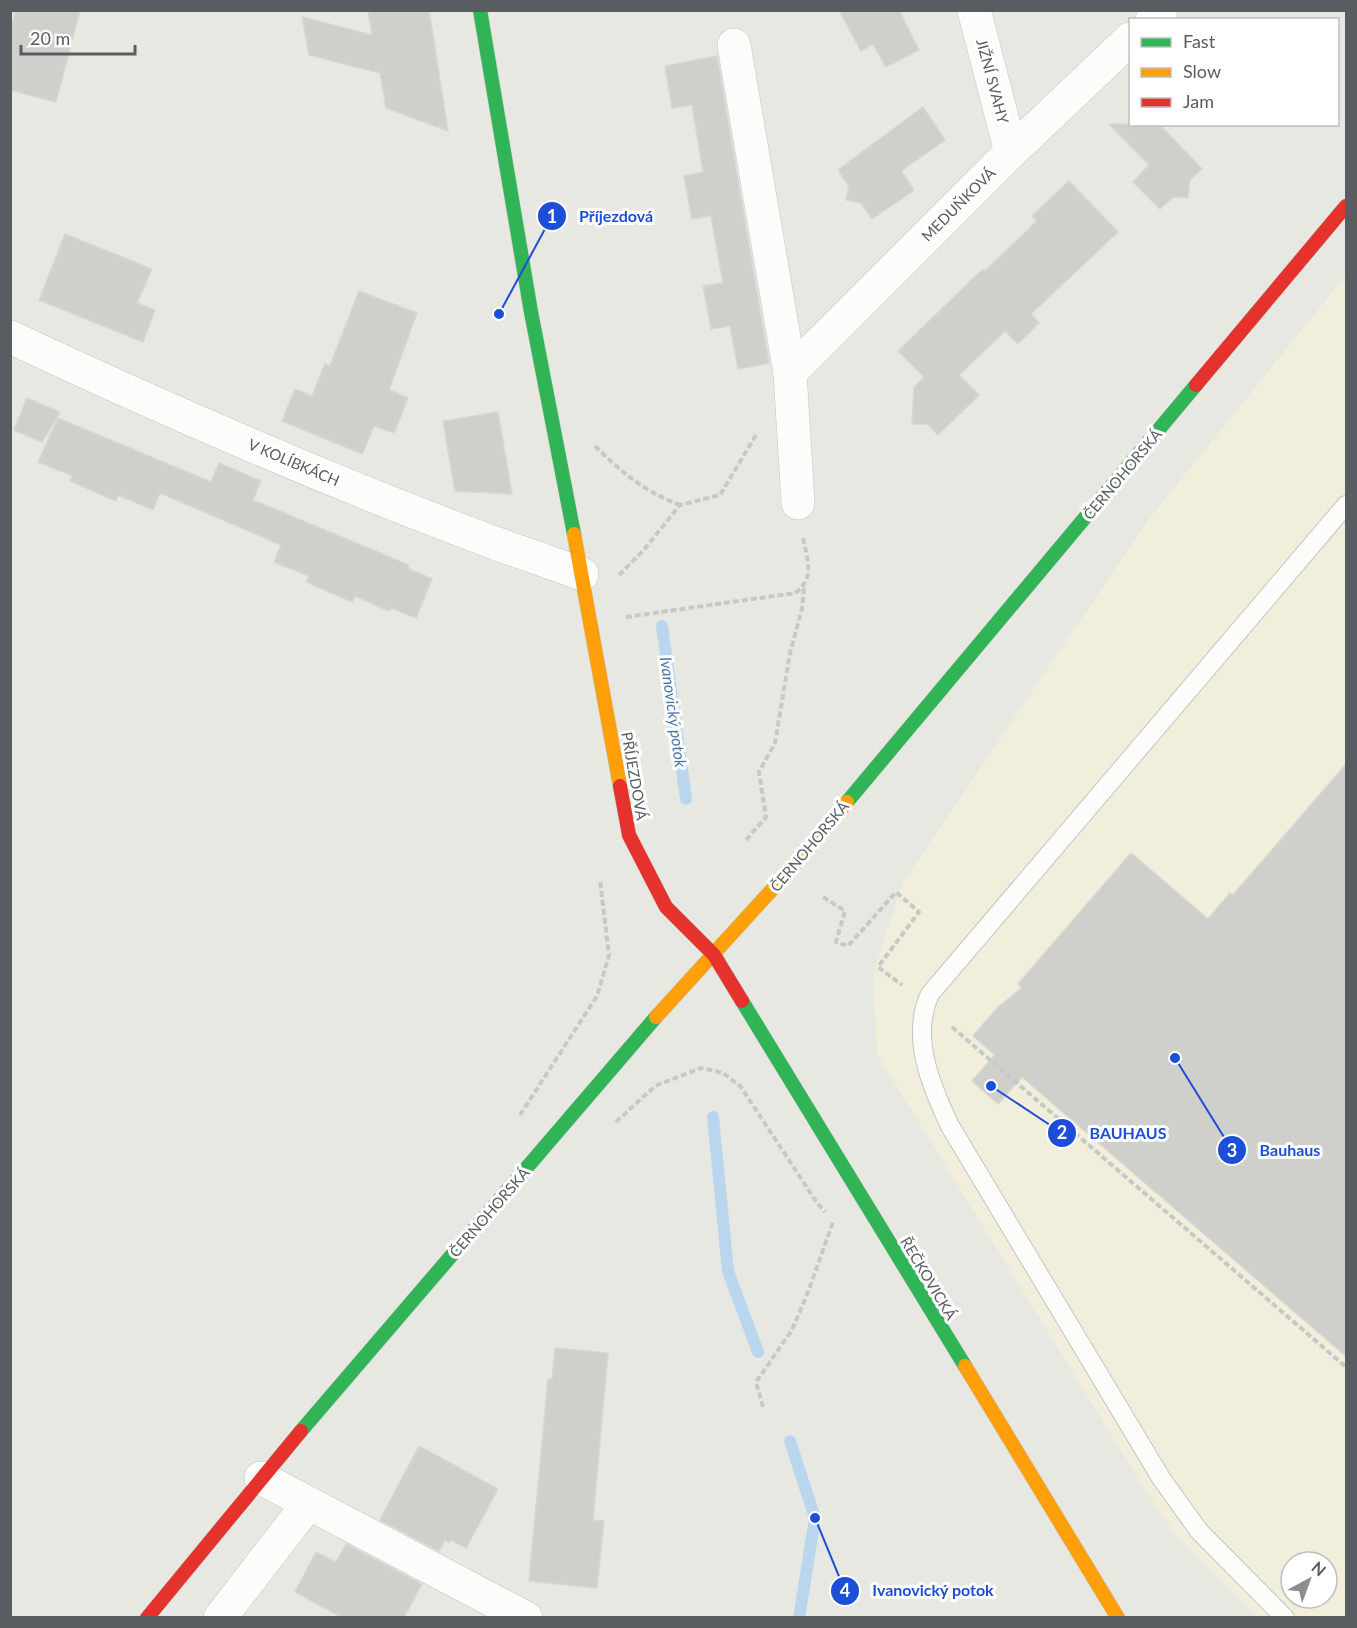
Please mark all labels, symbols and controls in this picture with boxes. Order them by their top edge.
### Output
scale bar [21,18,135,56]
legend [1129,18,1339,126]
text: 20 m [30,27,70,49]
text: Fast [1183,30,1216,52]
street label: JIŽNÍ SVAHY [973,36,1013,126]
text: Slow [1183,60,1221,82]
text: Jam [1183,90,1214,112]
street label: MEDUŇKOVÁ [917,163,999,245]
callout: Příjezdová [537,199,665,233]
text: 1 [547,205,557,227]
text: Příjezdová [579,206,653,225]
street label: ČERNOHORSKÁ [1079,424,1166,523]
street label: V KOLÍBKÁCH [246,435,342,489]
water label: Ivanovický potok [657,655,691,769]
street label: PŘÍJEZDOVÁ [618,730,652,822]
street label: ČERNOHORSKÁ [766,796,853,895]
callout: BAUHAUS [1047,1116,1178,1150]
text: 2 [1057,1121,1067,1143]
text: BAUHAUS [1090,1123,1167,1142]
callout: Bauhaus [1217,1133,1332,1167]
text: 3 [1227,1139,1237,1161]
text: Bauhaus [1260,1140,1320,1159]
street label: ČERNOHORSKÁ [445,1163,533,1260]
street label: ŘEČKOVICKÁ [897,1233,961,1323]
north arrow [1279,1550,1339,1610]
text: N [1308,1557,1330,1580]
callout: Ivanovický potok [830,1574,1006,1608]
text: 4 [840,1579,850,1601]
text: Ivanovický potok [872,1580,994,1599]

